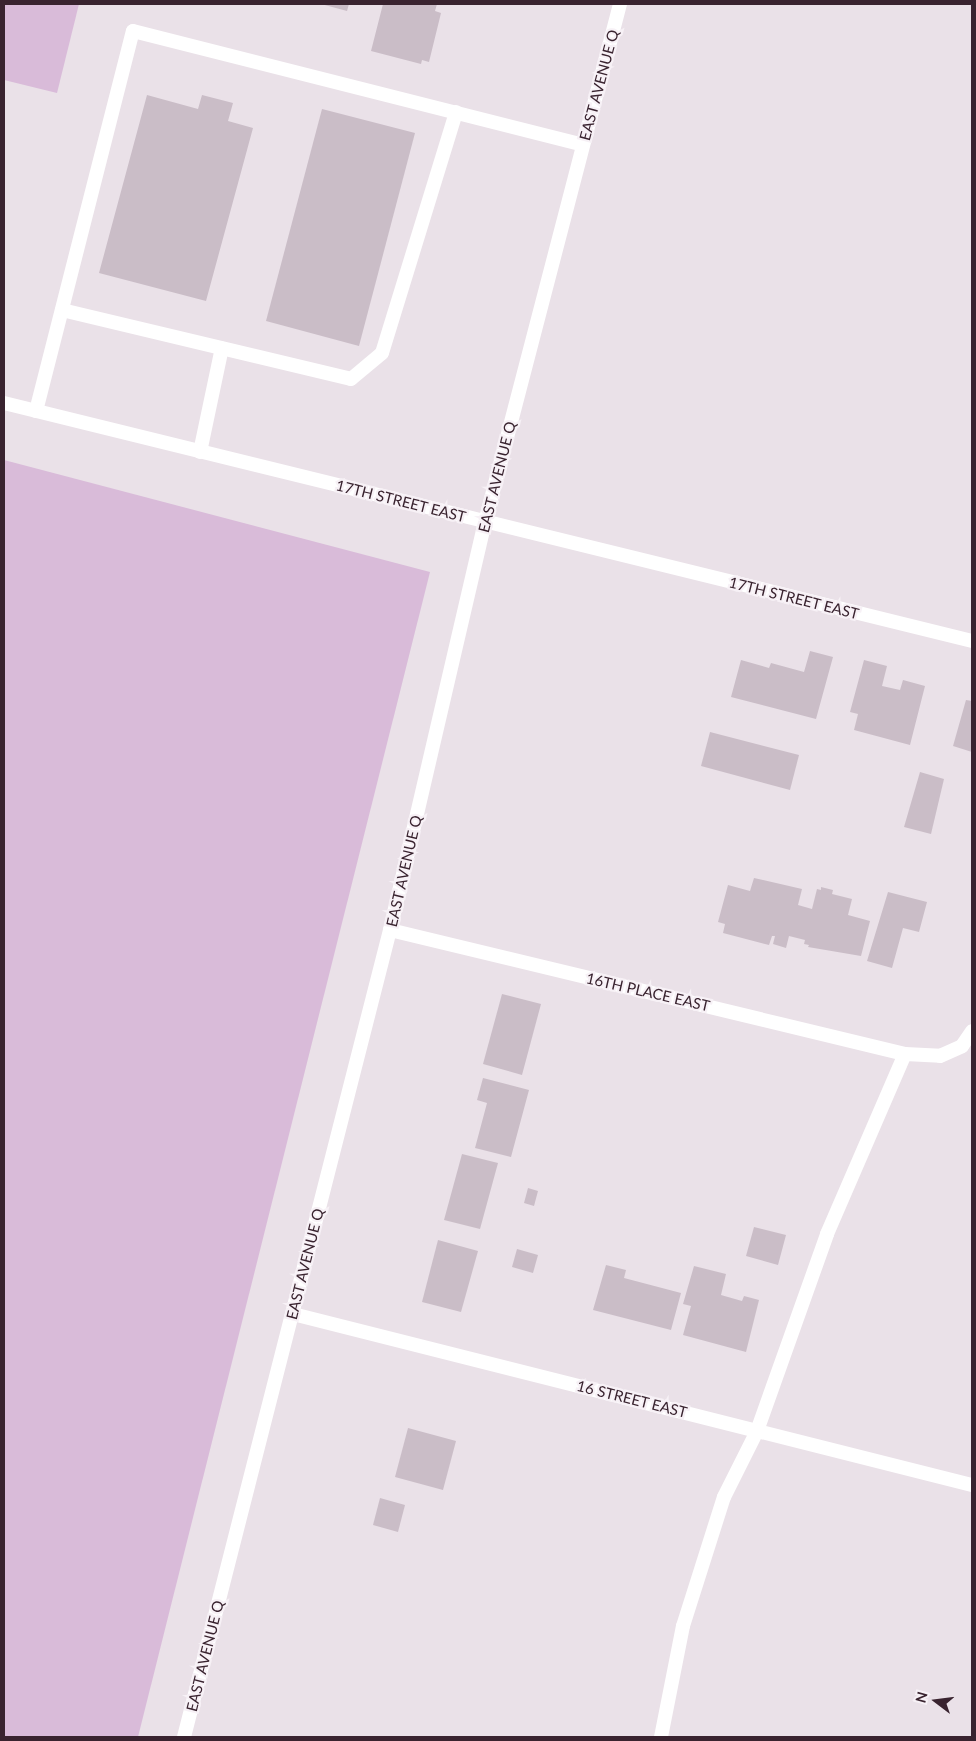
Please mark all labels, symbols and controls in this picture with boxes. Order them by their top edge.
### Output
street label: EAST AVENUE Q [575,27,623,143]
street label: EAST AVENUE Q [474,419,520,535]
street label: 17TH STREET EAST [334,476,468,526]
street label: 17TH STREET EAST [727,573,861,623]
street label: EAST AVENUE Q [382,813,426,929]
street label: 16TH PLACE EAST [584,969,712,1015]
street label: EAST AVENUE Q [282,1206,328,1322]
street label: 16 STREET EAST [575,1377,689,1421]
street label: EAST AVENUE Q [182,1598,228,1714]
north arrow [911,1676,961,1726]
text: N [911,1690,931,1704]

